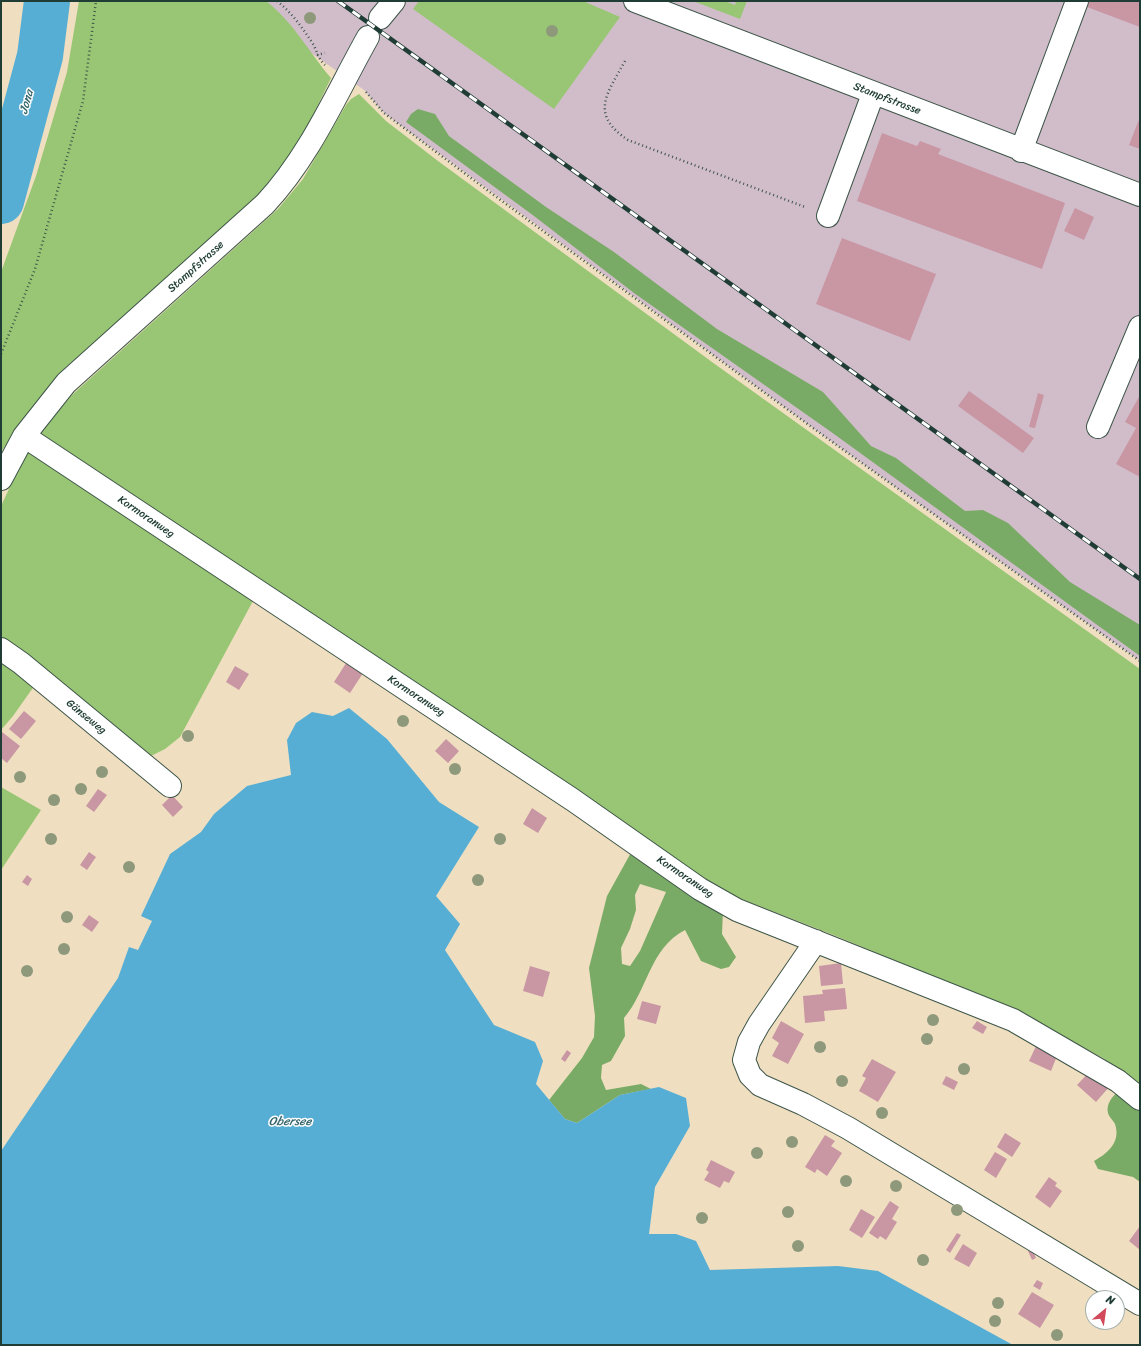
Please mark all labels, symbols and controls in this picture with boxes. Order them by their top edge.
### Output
street label: Stampfstrasse [851,80,923,118]
water label: Jona [17,88,37,116]
street label: Stampfstrasse [165,238,227,296]
street label: Kormoranweg [115,493,177,541]
street label: Kormoranweg [385,673,447,719]
street label: Gänseweg [63,697,109,737]
street label: Kormoranweg [654,853,716,901]
water label: Obersee [269,1115,311,1129]
north arrow [1085,1290,1125,1330]
text: N [1103,1290,1119,1310]

